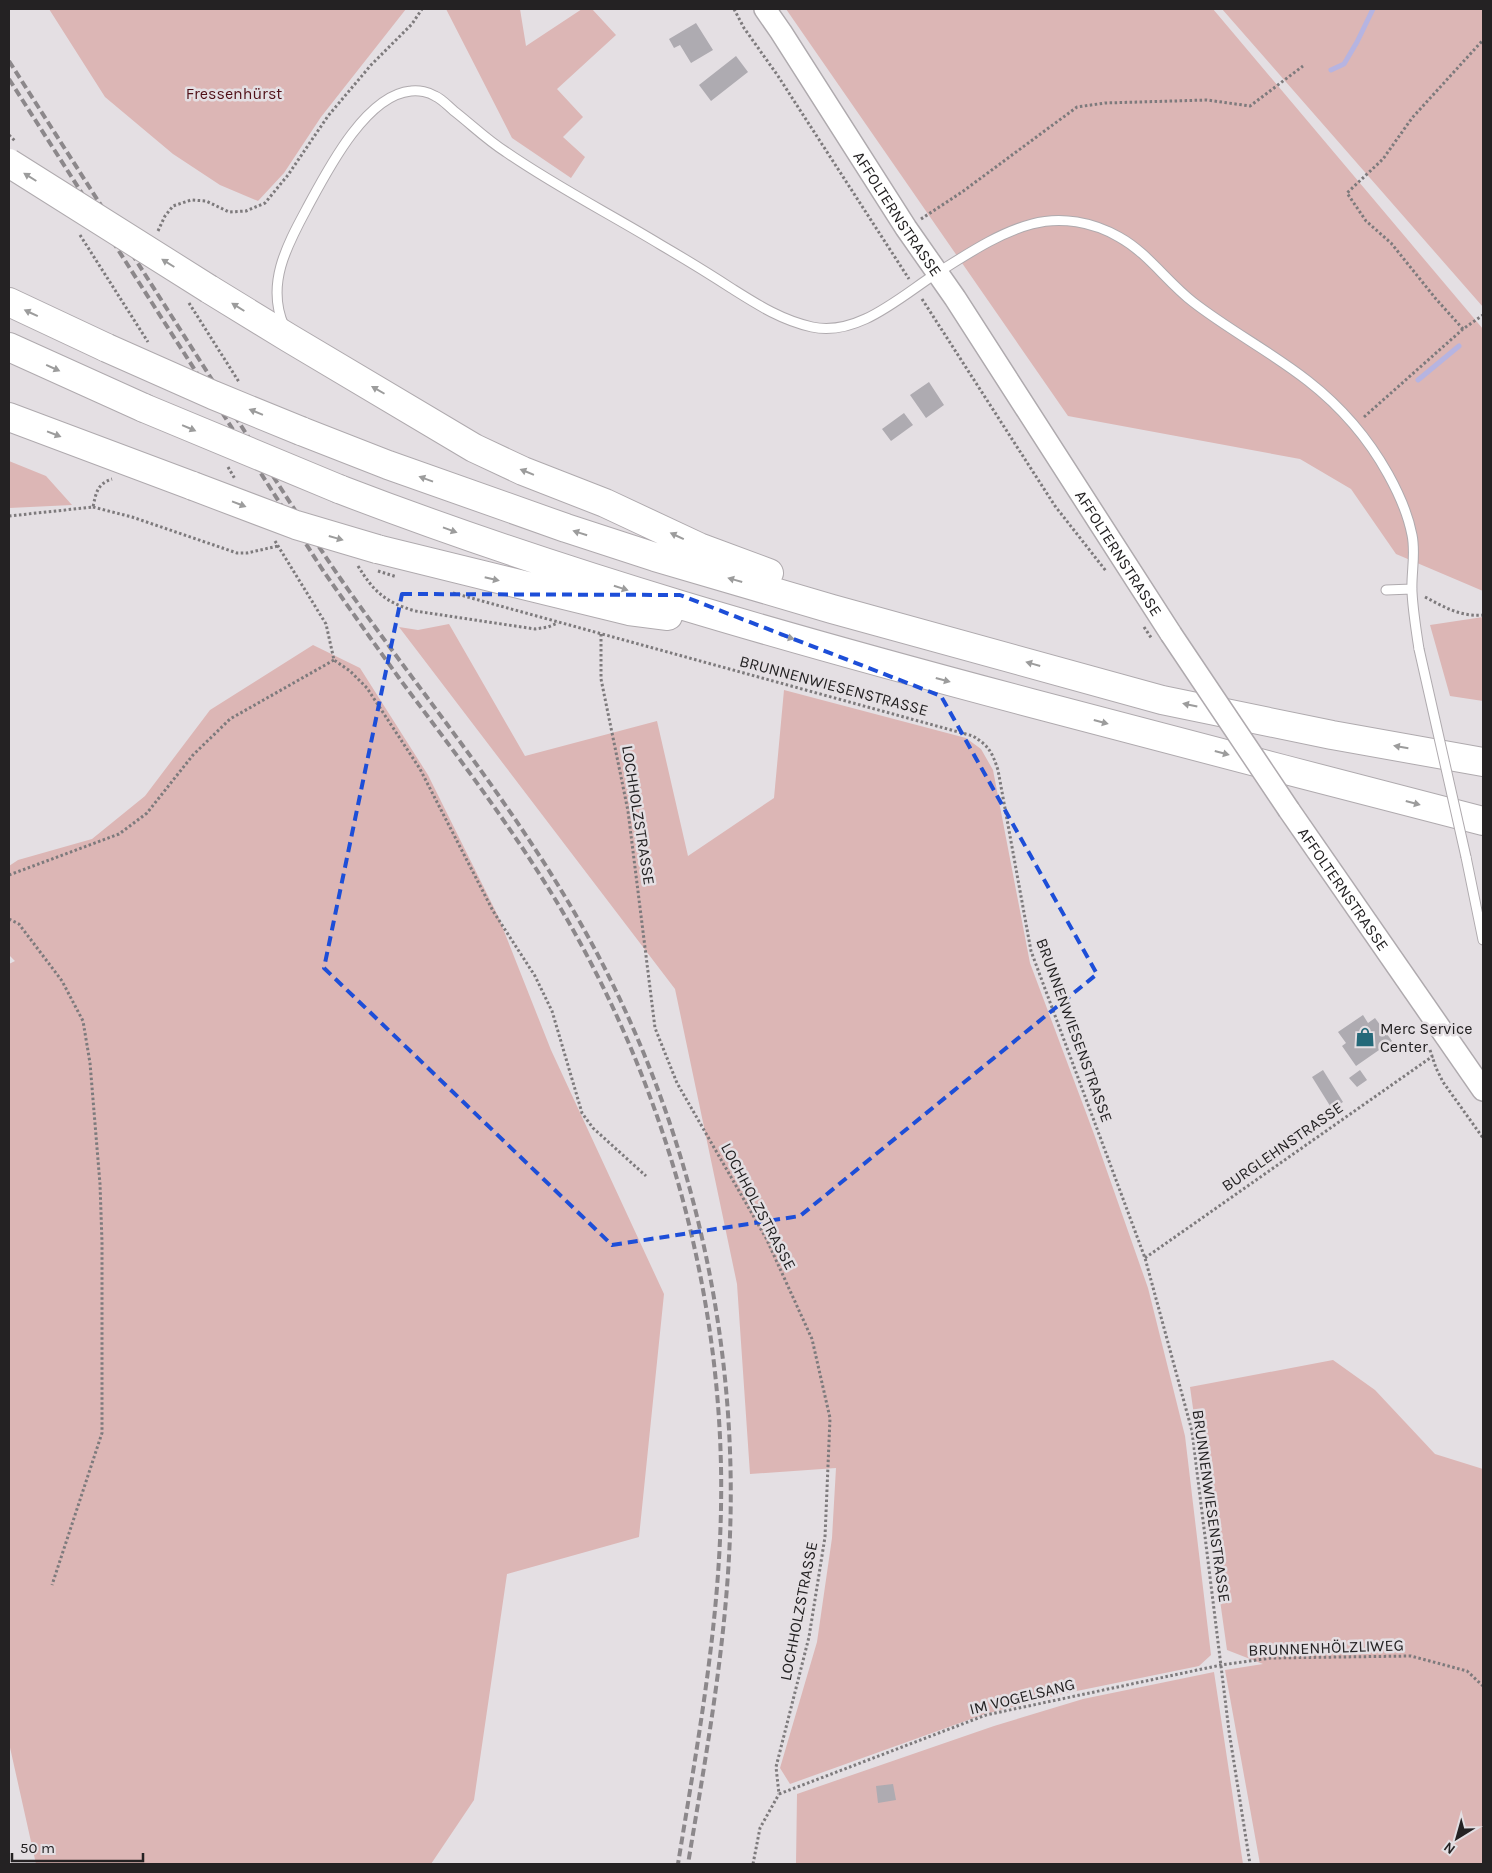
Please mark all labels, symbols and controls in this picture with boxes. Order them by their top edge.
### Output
park label: Fressenhürst [186,84,282,103]
street label: AFFOLTERNSTRASSE [849,148,946,280]
one-way arrow [23,172,37,181]
one-way arrow [161,258,175,267]
one-way arrow [232,302,245,311]
one-way arrow [24,309,38,317]
one-way arrow [46,364,60,372]
one-way arrow [371,386,384,395]
one-way arrow [248,408,263,416]
one-way arrow [182,424,196,432]
one-way arrow [47,431,62,438]
one-way arrow [520,468,534,476]
one-way arrow [419,475,434,482]
street label: AFFOLTERNSTRASSE [1071,487,1166,620]
one-way arrow [231,500,246,508]
one-way arrow [443,526,458,534]
one-way arrow [572,528,587,536]
one-way arrow [670,532,684,540]
one-way arrow [329,534,344,542]
one-way arrow [485,575,500,583]
one-way arrow [728,576,743,584]
one-way arrow [613,584,628,592]
one-way arrow [779,634,794,642]
street label: BRUNNENWIESENSTRASSE [738,651,930,720]
one-way arrow [1025,659,1040,667]
one-way arrow [936,676,951,684]
one-way arrow [1181,701,1197,709]
one-way arrow [1093,718,1108,726]
one-way arrow [1392,743,1408,751]
street label: LOCHHOLZSTRASSE [618,744,659,886]
one-way arrow [1215,750,1230,758]
one-way arrow [1406,799,1421,807]
street label: AFFOLTERNSTRASSE [1294,824,1393,955]
street label: BRUNNENWIESENSTRASSE [1032,936,1117,1125]
place label: Merc Service Center [1380,1019,1473,1056]
shop icon: Merc Service Center [1354,1026,1376,1048]
street label: BURGLEHNSTRASSE [1218,1097,1347,1195]
street label: LOCHHOLZSTRASSE [717,1139,800,1273]
street label: BRUNNENWIESENSTRASSE [1189,1408,1234,1604]
street label: LOCHHOLZSTRASSE [776,1540,821,1682]
street label: BRUNNENHÖLZLIWEG [1248,1635,1404,1660]
street label: IM VOGELSANG [967,1674,1077,1719]
north arrow [1432,1813,1482,1863]
scale bar [12,1830,144,1862]
text: N [1440,1838,1459,1858]
text: 50 m [20,1839,55,1857]

